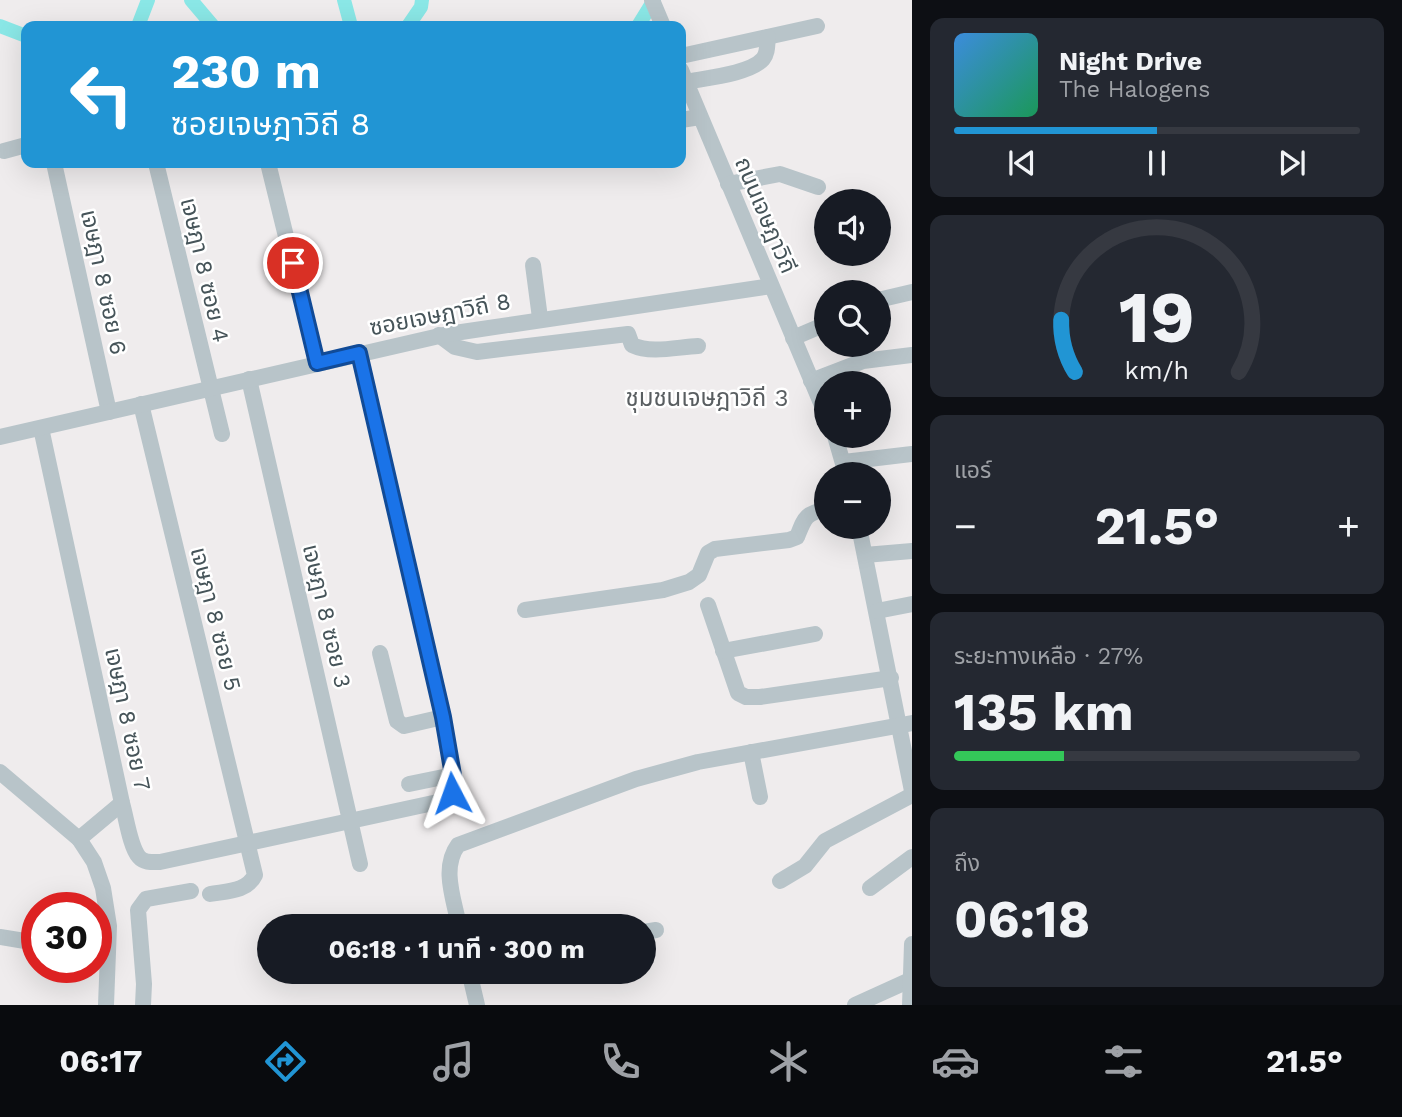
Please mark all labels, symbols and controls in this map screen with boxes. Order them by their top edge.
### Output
text: 230 m [171,42,321,100]
text: Night Drive [1059,46,1202,76]
icon: left [56,49,147,140]
text: The Halogens [1059,76,1210,103]
text: ซอยเจษฎาวิถี 8 [171,105,370,143]
icon: previous [1003,144,1041,182]
icon: pause [1138,144,1176,182]
icon: next [1273,144,1311,182]
street label: ถนนเจษฎาวิถี [729,153,802,277]
map controls [814,189,891,539]
button: sound [814,189,891,266]
street label: เจษฎา 8 ซอย 4 [175,195,234,345]
street label: เจษฎา 8 ซอย 6 [75,207,132,357]
pin [263,233,323,293]
icon: arrive [274,244,312,282]
text: 19 [1119,274,1195,360]
button: search [814,280,891,357]
street label: ซอยเจษฎาวิถี 8 [367,288,513,341]
text: km/h [1125,356,1189,385]
button: + [814,371,891,448]
district label: ชุมชนเจษฎาวิถี 3 [625,384,789,413]
text: แอร์ [954,457,991,484]
button: − [814,462,891,539]
text: 21.5° [1095,496,1219,557]
text: − [954,504,977,548]
text: + [1337,504,1360,548]
street label: เจษฎา 8 ซอย 3 [297,541,356,691]
street label: เจษฎา 8 ซอย 5 [185,545,246,694]
text: ระยะทางเหลือ · 27% [954,643,1143,670]
street label: เจษฎา 8 ซอย 7 [99,645,156,793]
text: 135 km [954,682,1134,743]
position arrow [415,756,489,830]
text: ถึง [954,850,980,877]
text: 06:18 [954,889,1090,950]
speed limit sign: 30 [21,892,112,983]
text: 06:18 · 1 นาที · 300 m [328,934,585,964]
icon: directions [261,1037,310,1086]
icon: music [429,1037,478,1086]
icon: phone [596,1037,645,1086]
icon: climate [764,1037,813,1086]
icon: car [931,1037,980,1086]
icon: filters [1099,1037,1148,1086]
text: 06:17 [59,1042,142,1080]
text: 21.5° [1266,1042,1343,1080]

